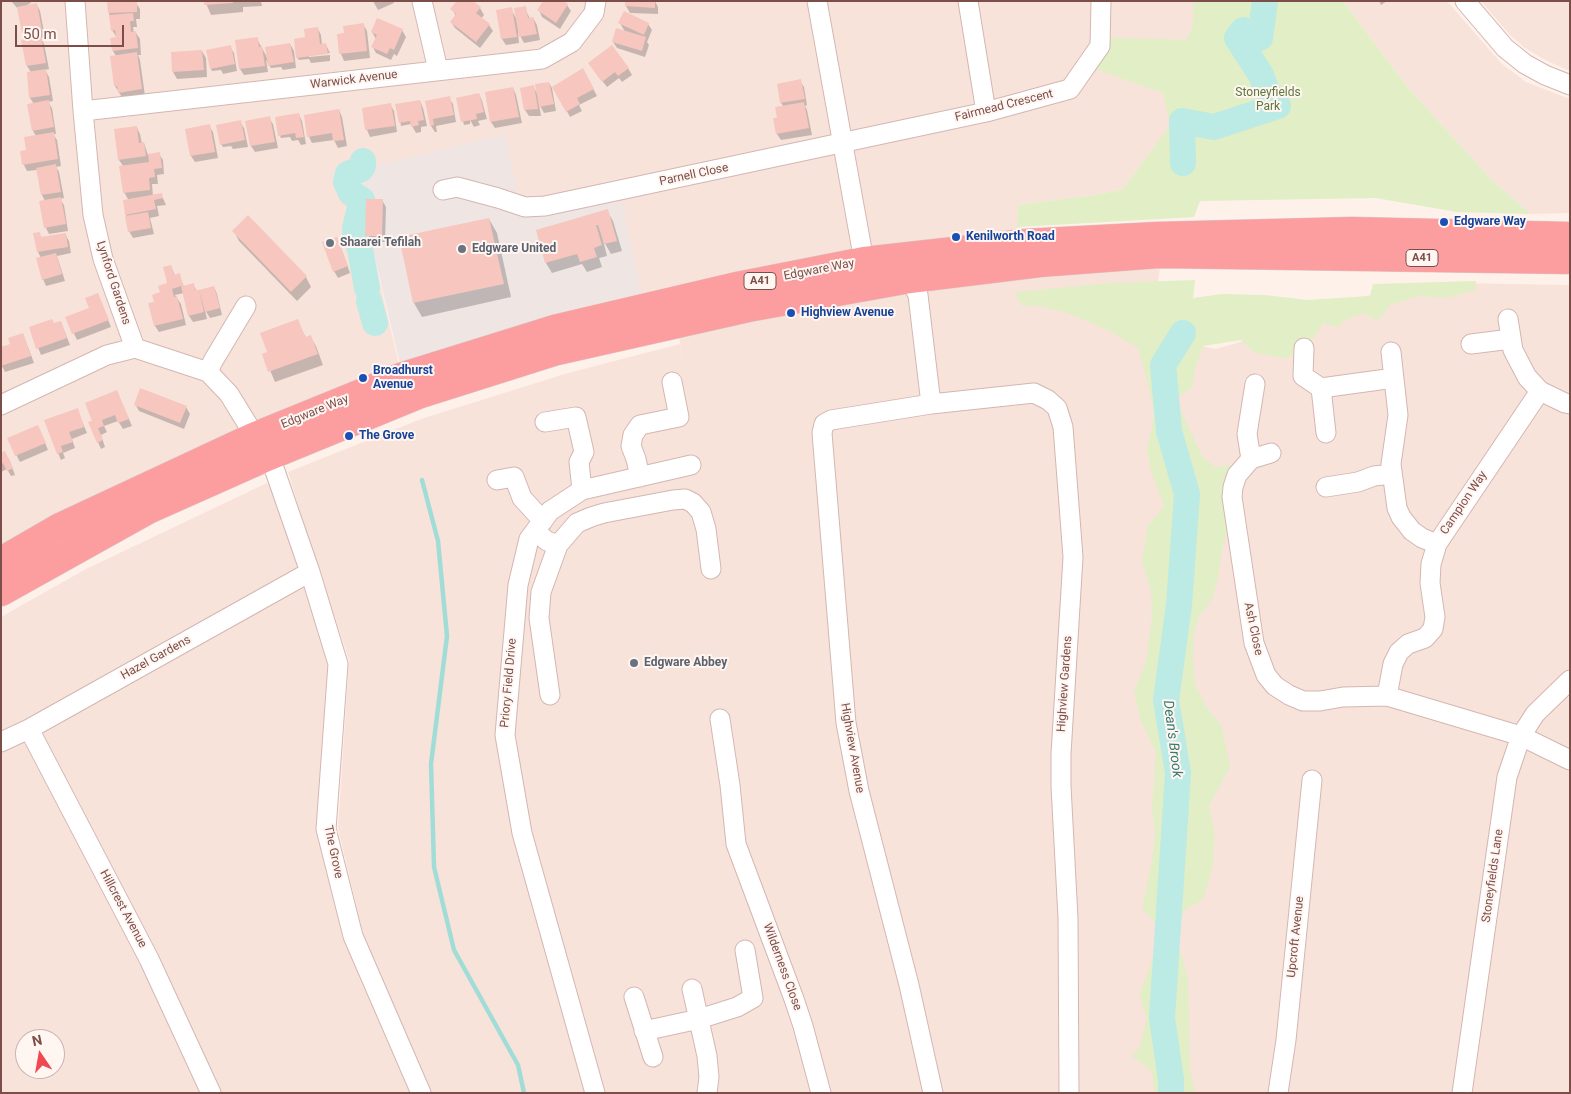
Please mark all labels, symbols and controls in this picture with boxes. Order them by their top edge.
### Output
scale bar [18,15,126,47]
text: 50 m [23,25,57,43]
street label: Warwick Avenue [310,68,398,92]
park label: Stoneyfields Park [1235,86,1301,114]
street label: Fairmead Crescent [953,87,1055,125]
street label: Parnell Close [658,161,730,189]
place label: Edgware Way [1454,215,1526,229]
marker: Edgware Way [1438,216,1450,228]
place label: Kenilworth Road [966,230,1055,244]
marker: Kenilworth Road [950,231,962,243]
place label: Shaarei Tefilah [340,236,421,250]
marker: Shaarei Tefilah [324,237,336,249]
street label: Lynford Gardens [93,239,133,327]
place label: Edgware United [472,242,556,256]
marker: Edgware United [456,243,468,255]
road number: A41 [1406,250,1438,266]
street label: Edgware Way [782,256,856,284]
road number: A41 [744,272,776,290]
place label: Highview Avenue [801,306,894,320]
marker: Highview Avenue [785,307,797,319]
place label: Broadhurst Avenue [373,364,433,392]
marker: Broadhurst Avenue [357,372,369,384]
street label: Edgware Way [279,392,351,432]
place label: The Grove [359,429,414,443]
marker: The Grove [343,430,355,442]
street label: Campion Way [1437,468,1491,538]
street label: Ash Close [1240,601,1266,657]
street label: Hazel Gardens [118,633,194,683]
street label: Highview Gardens [1054,635,1076,733]
street label: Priory Field Drive [498,638,520,728]
place label: Edgware Abbey [644,656,727,670]
marker: Edgware Abbey [628,657,640,669]
water label: Dean's Brook [1159,699,1185,779]
street label: Highview Avenue [837,702,867,794]
street label: The Grove [320,824,346,880]
street label: Stoneyfields Lane [1479,828,1507,924]
street label: Hillcrest Avenue [96,868,150,950]
street label: Upcroft Avenue [1285,896,1307,978]
street label: Wilderness Close [759,921,805,1013]
north arrow [15,1029,65,1079]
text: N [31,1031,44,1049]

